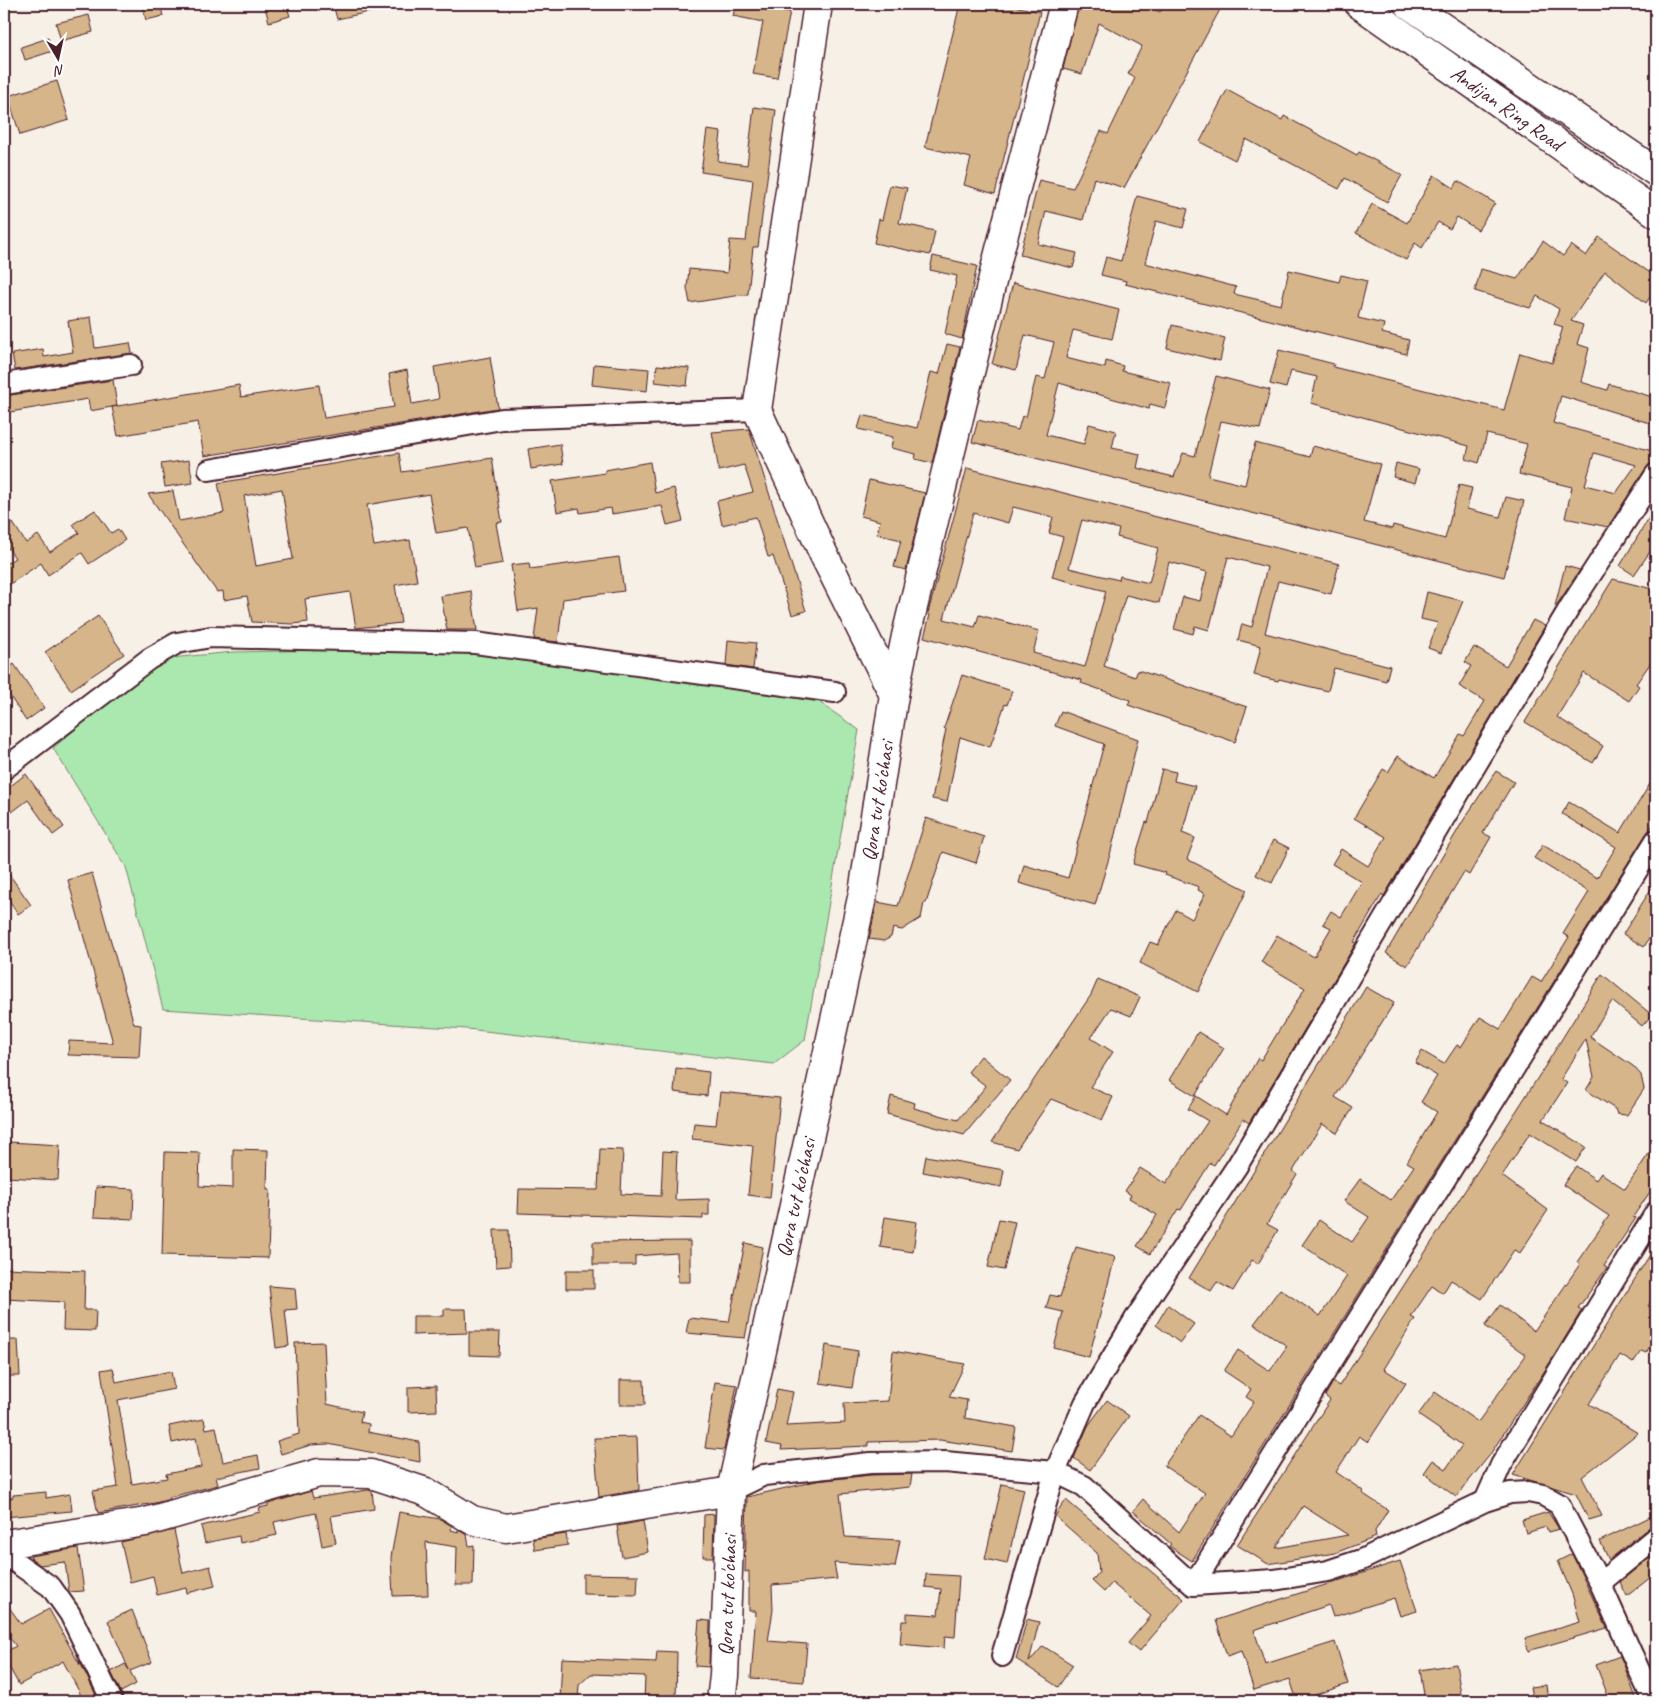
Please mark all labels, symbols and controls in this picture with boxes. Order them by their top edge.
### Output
north arrow [32,32,82,82]
street label: Andijan Ring Road [1446,60,1571,159]
text: N [52,61,66,80]
street label: Qora tut ko'chasi [855,736,900,863]
street label: Qora tut ko'chasi [770,1133,822,1259]
street label: Qora tut ko'chasi [712,1531,742,1656]

